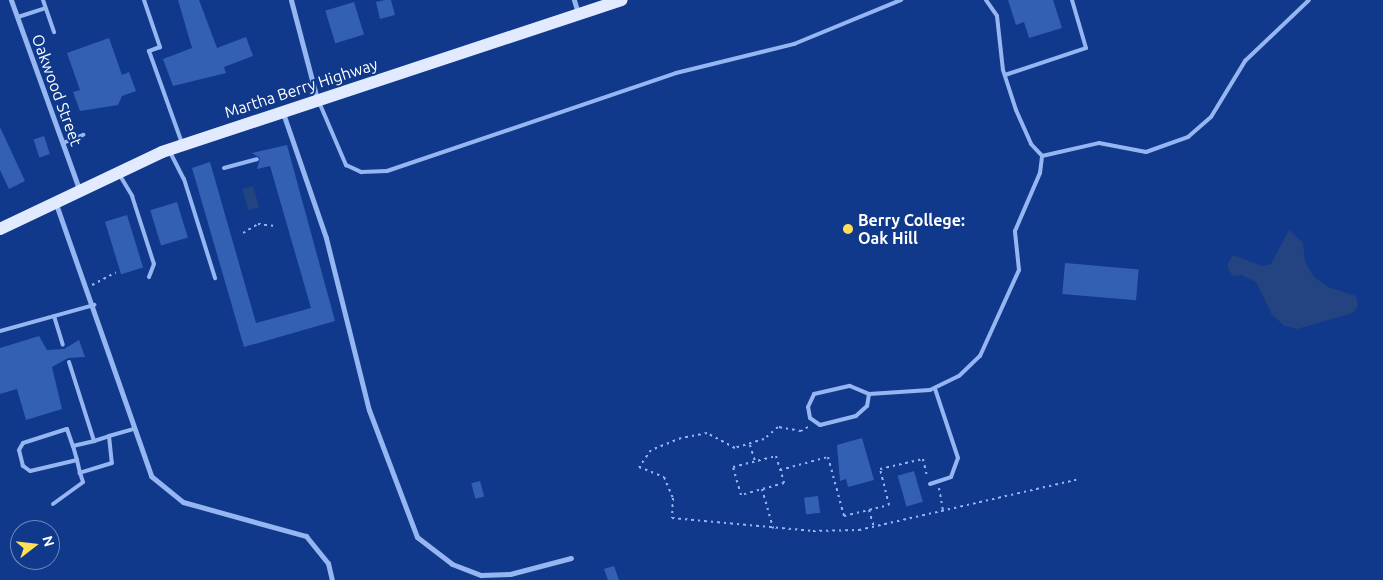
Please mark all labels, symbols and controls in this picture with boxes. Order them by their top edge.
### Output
street label: Oakwood Street [28,31,86,149]
street label: Martha Berry Highway [222,54,380,122]
place label: Berry College: Oak Hill [858,210,965,248]
marker: Berry College: Oak Hill [842,223,854,235]
north arrow [10,520,60,570]
text: N [39,534,58,548]

